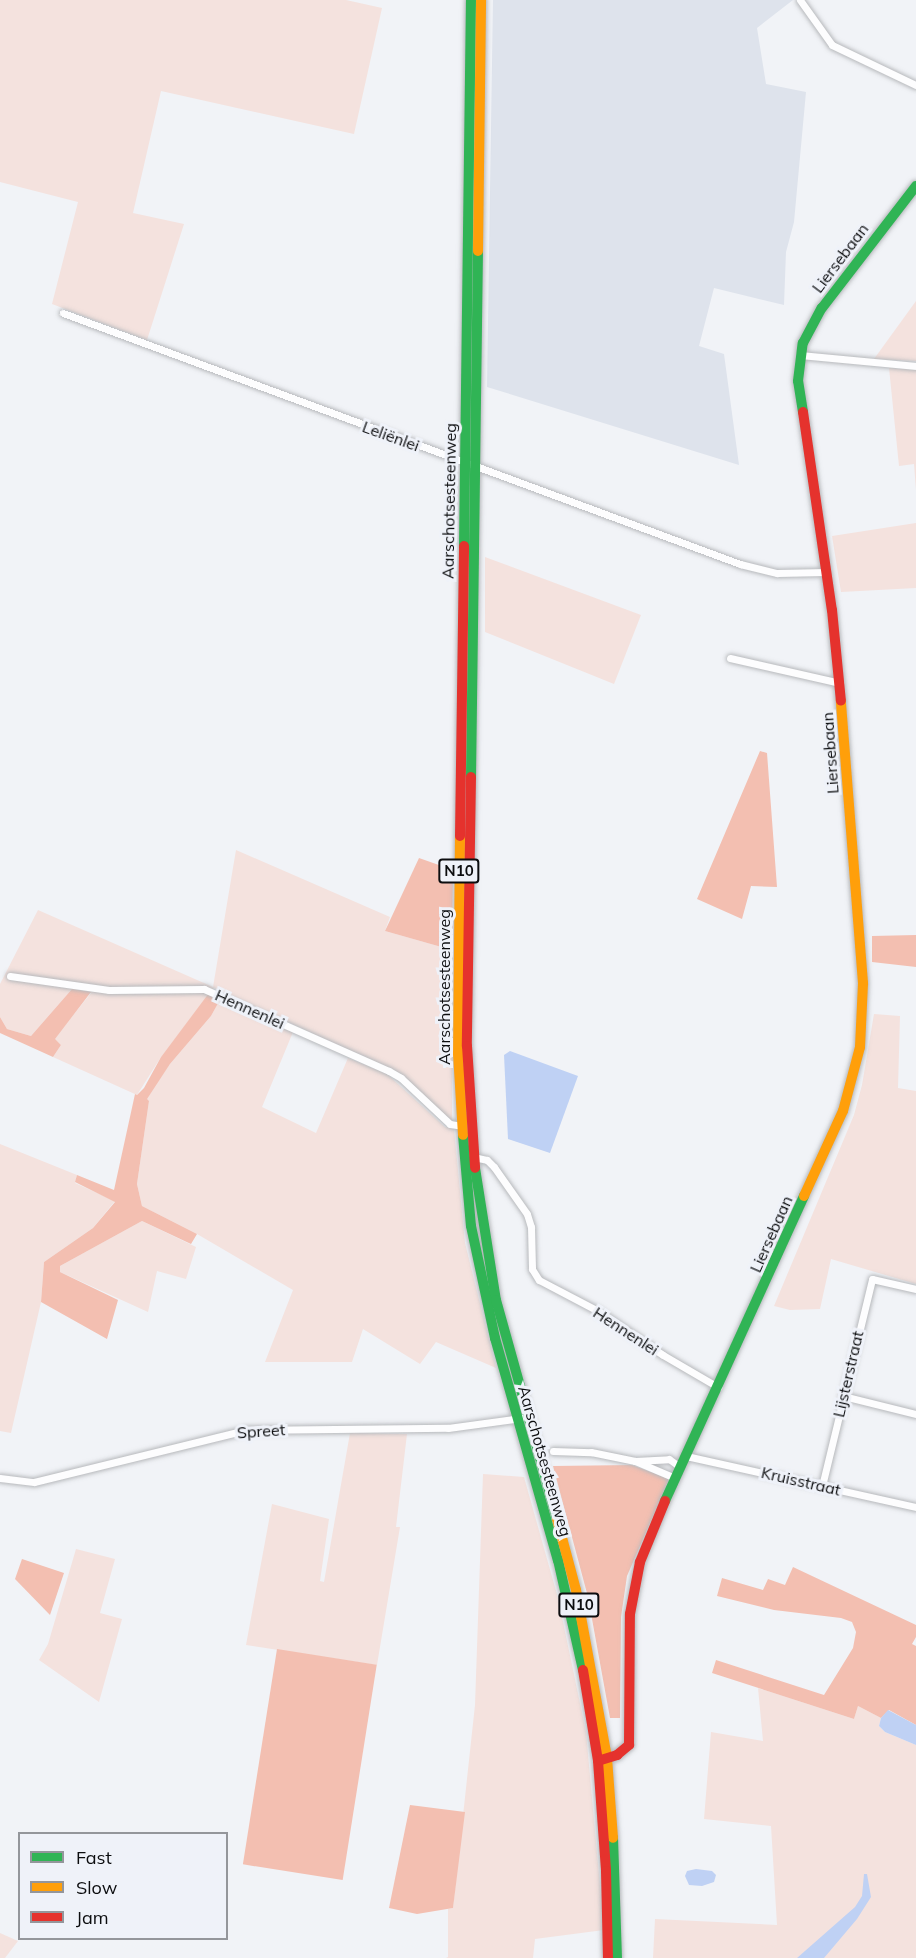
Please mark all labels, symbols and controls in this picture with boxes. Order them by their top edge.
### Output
street label: Liersebaan [808,220,872,296]
street label: Leliënlei [360,417,422,455]
street label: Aarschotsesteenweg [438,423,460,579]
street label: Liersebaan [818,712,842,794]
road number: N10 [438,859,480,883]
street label: Aarschotsesteenweg [434,909,454,1065]
street label: Hennenlei [212,985,288,1033]
street label: Liersebaan [746,1193,796,1275]
street label: Hennenlei [590,1303,662,1359]
street label: Lijsterstraat [829,1329,867,1419]
street label: Aarschotsesteenweg [514,1383,576,1539]
street label: Spreet [236,1420,286,1442]
street label: Kruisstraat [759,1463,843,1499]
road number: N10 [558,1593,600,1617]
legend [18,1832,228,1940]
text: Fast [76,1846,112,1869]
text: Slow [76,1876,117,1899]
text: Jam [76,1906,109,1929]

